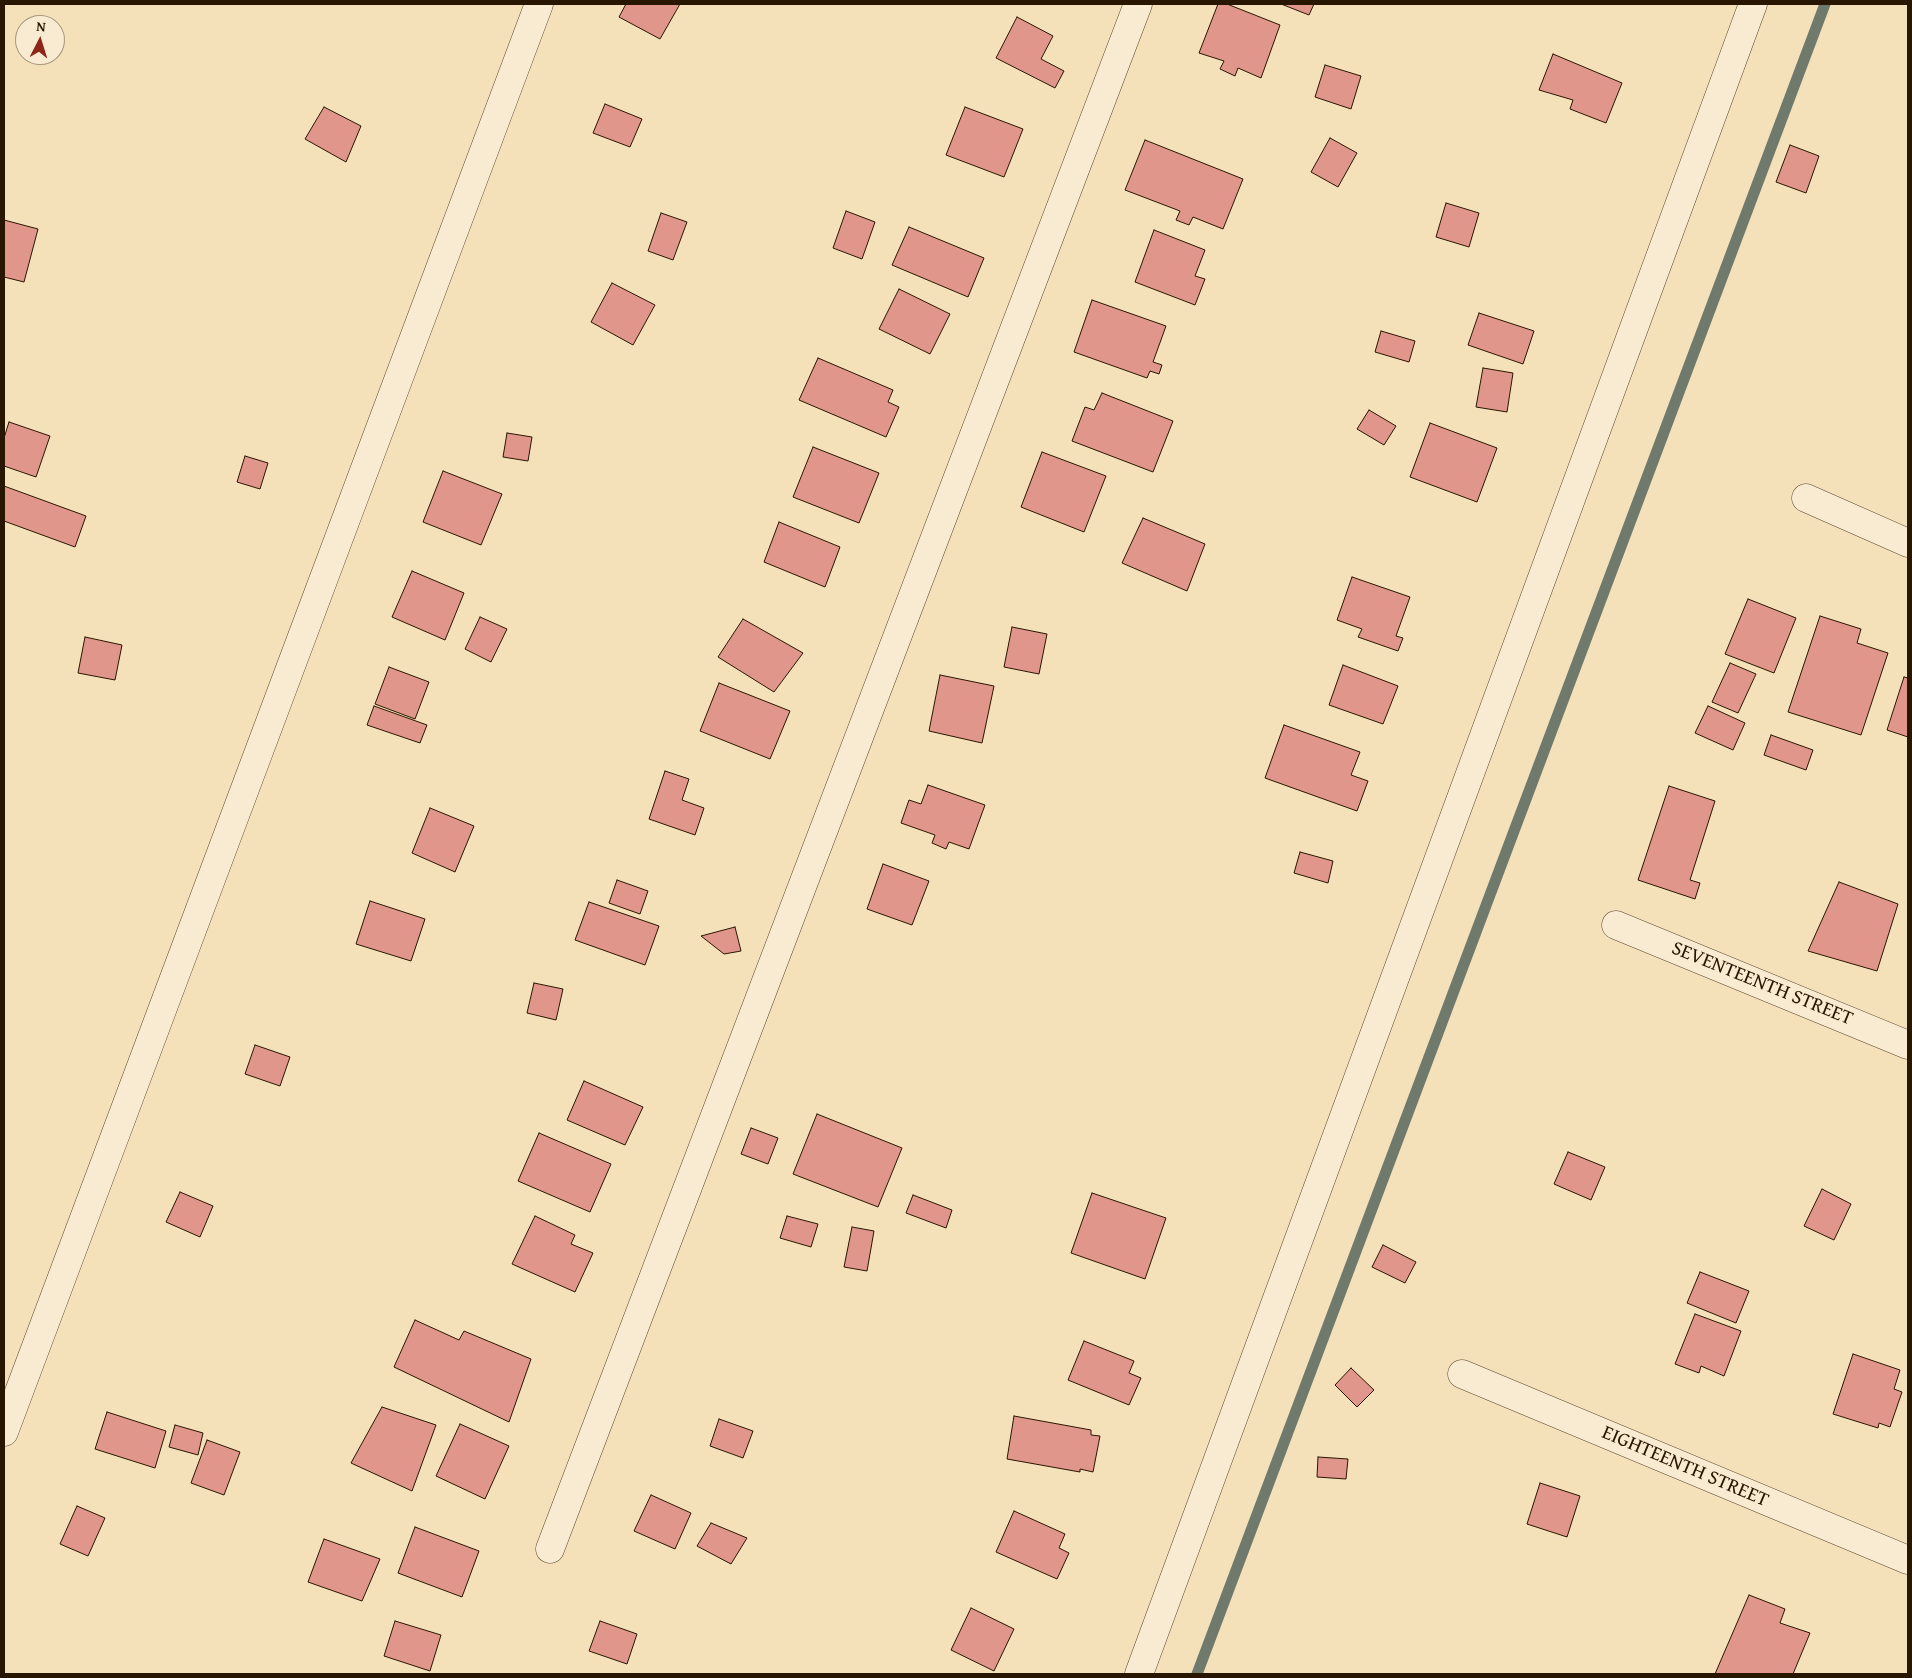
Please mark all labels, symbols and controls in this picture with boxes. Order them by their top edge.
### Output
north arrow [15,15,65,65]
text: N [36,16,47,36]
street label: SEVENTEENTH STREET [1668,937,1856,1031]
street label: EIGHTEENTH STREET [1598,1421,1772,1513]

